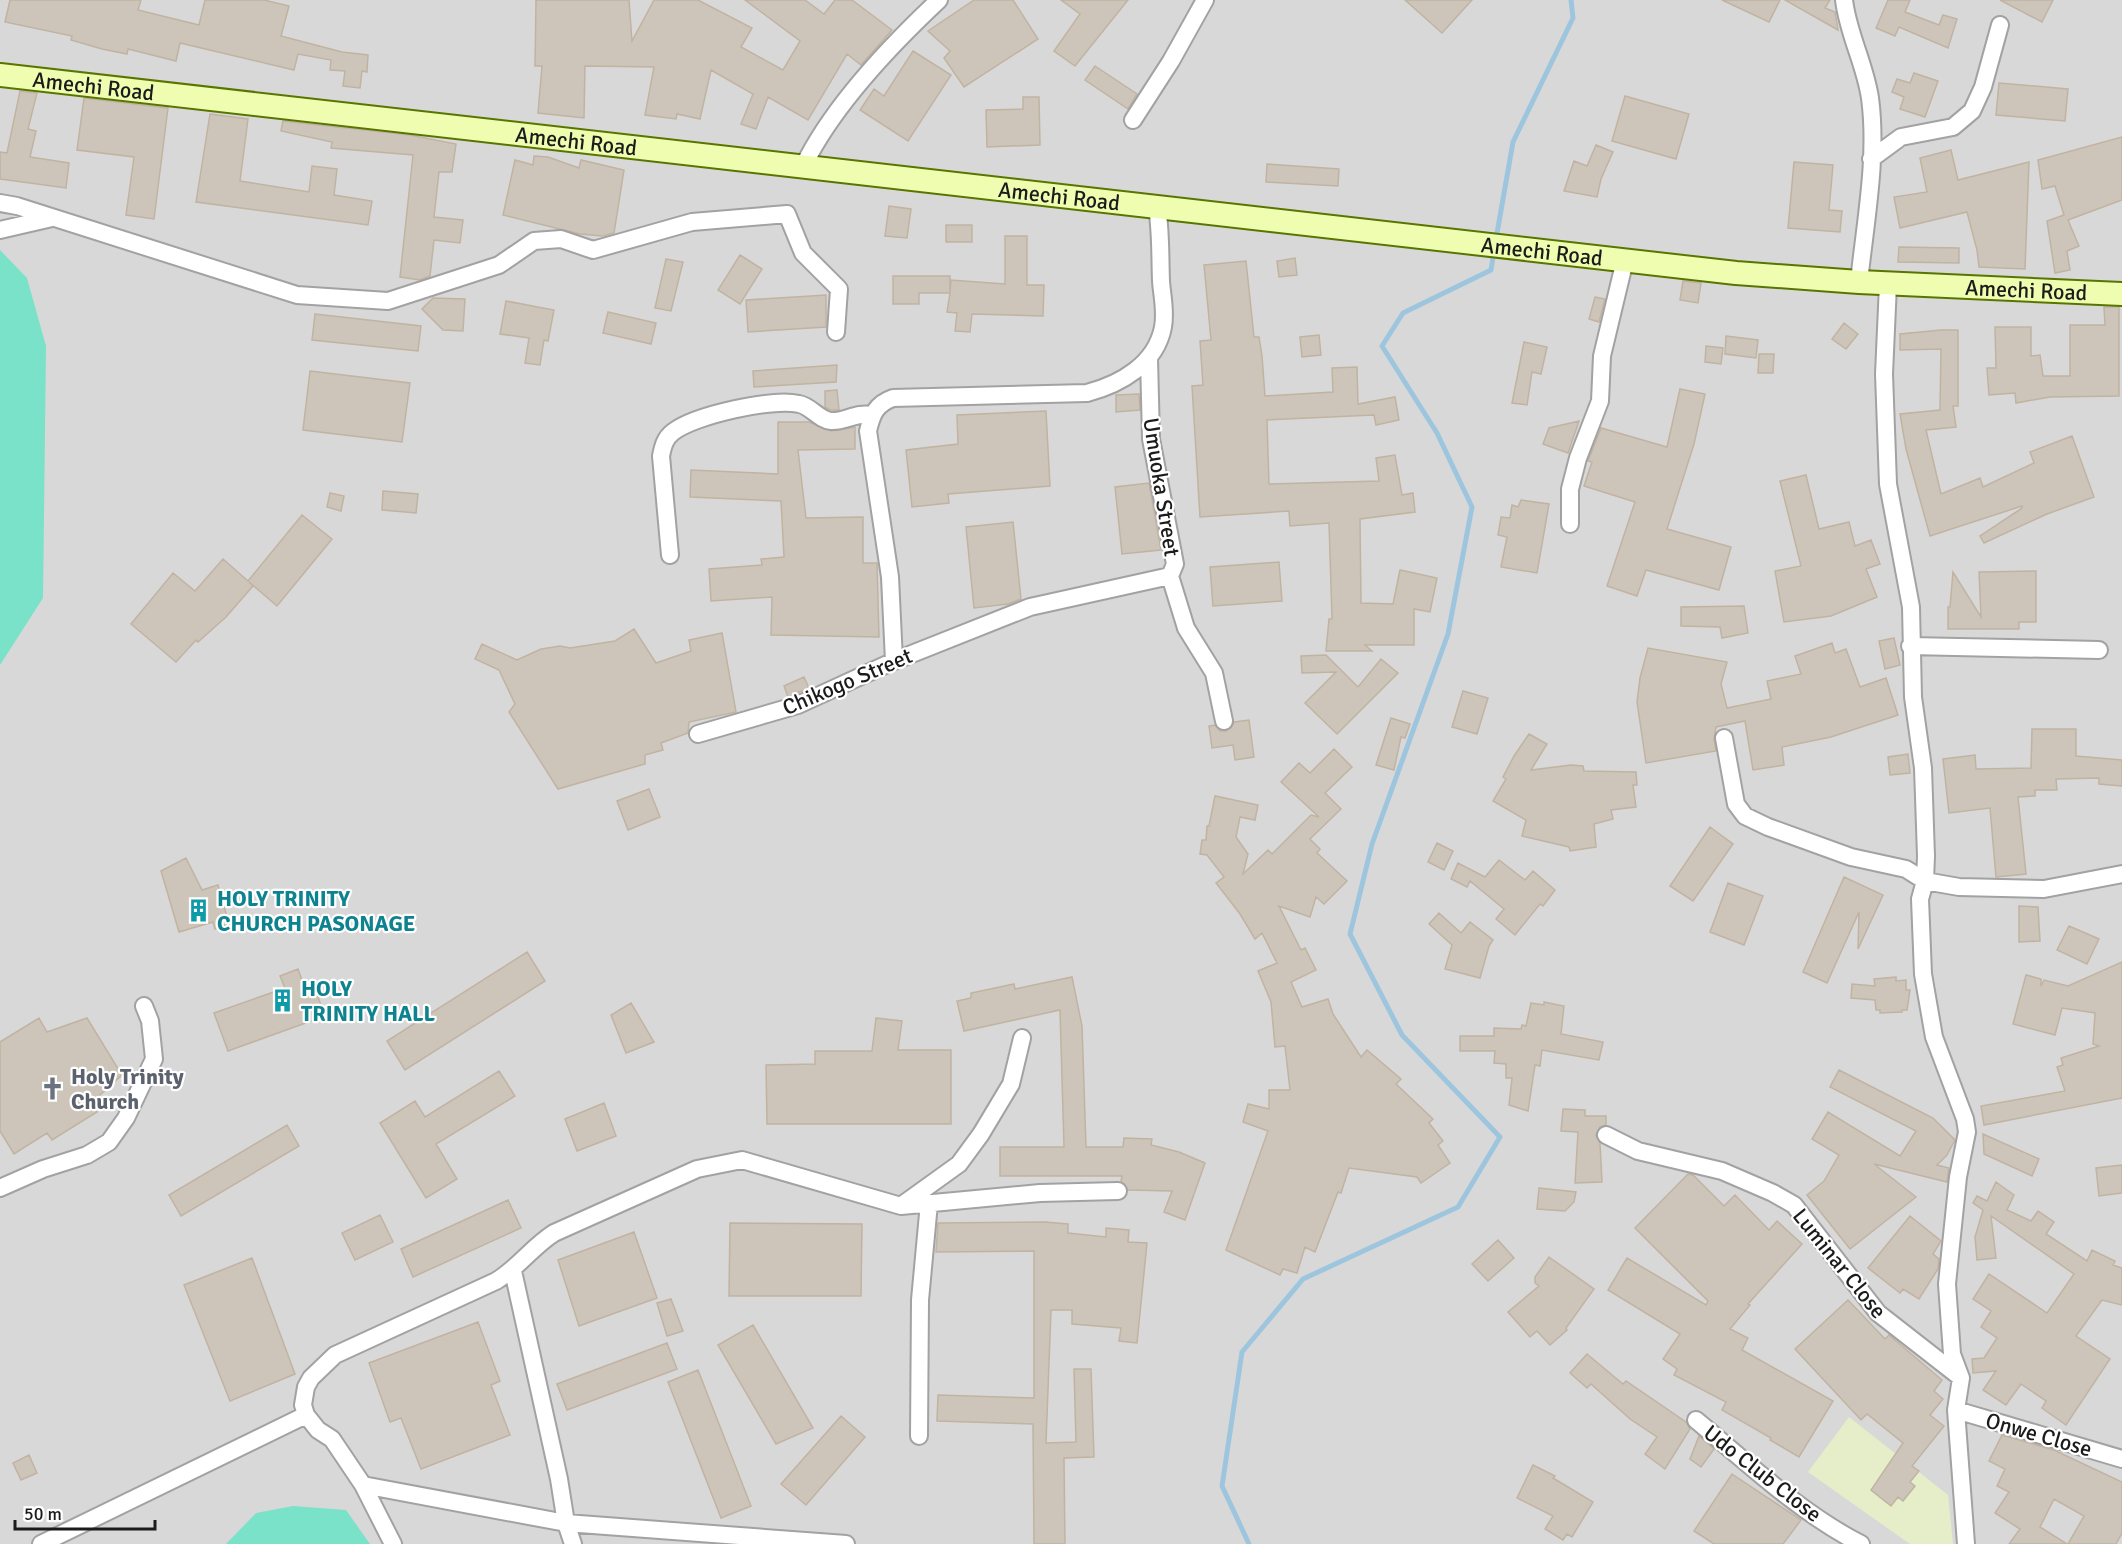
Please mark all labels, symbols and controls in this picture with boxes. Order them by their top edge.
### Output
street label: Amechi Road [31,66,156,106]
street label: Amechi Road [514,121,638,162]
street label: Amechi Road [997,176,1121,217]
street label: Amechi Road [1480,231,1604,272]
street label: Amechi Road [1965,274,2088,306]
street label: Umuoka Street [1137,416,1186,559]
street label: Chikogo Street [778,642,916,721]
place label: HOLY TRINITY CHURCH PASONAGE [217,885,415,937]
building icon: HOLY TRINITY CHURCH PASONAGE [186,898,212,924]
place label: HOLY TRINITY HALL [301,975,436,1027]
building icon: HOLY TRINITY HALL [270,988,296,1014]
place label: Holy Trinity Church [71,1063,184,1115]
church icon: Holy Trinity Church [40,1076,66,1102]
street label: Luminar Close [1787,1203,1892,1324]
street label: Onwe Close [1983,1406,2095,1463]
street label: Udo Club Close [1698,1419,1827,1528]
scale bar [15,1493,154,1531]
text: 50 m [24,1503,62,1525]

